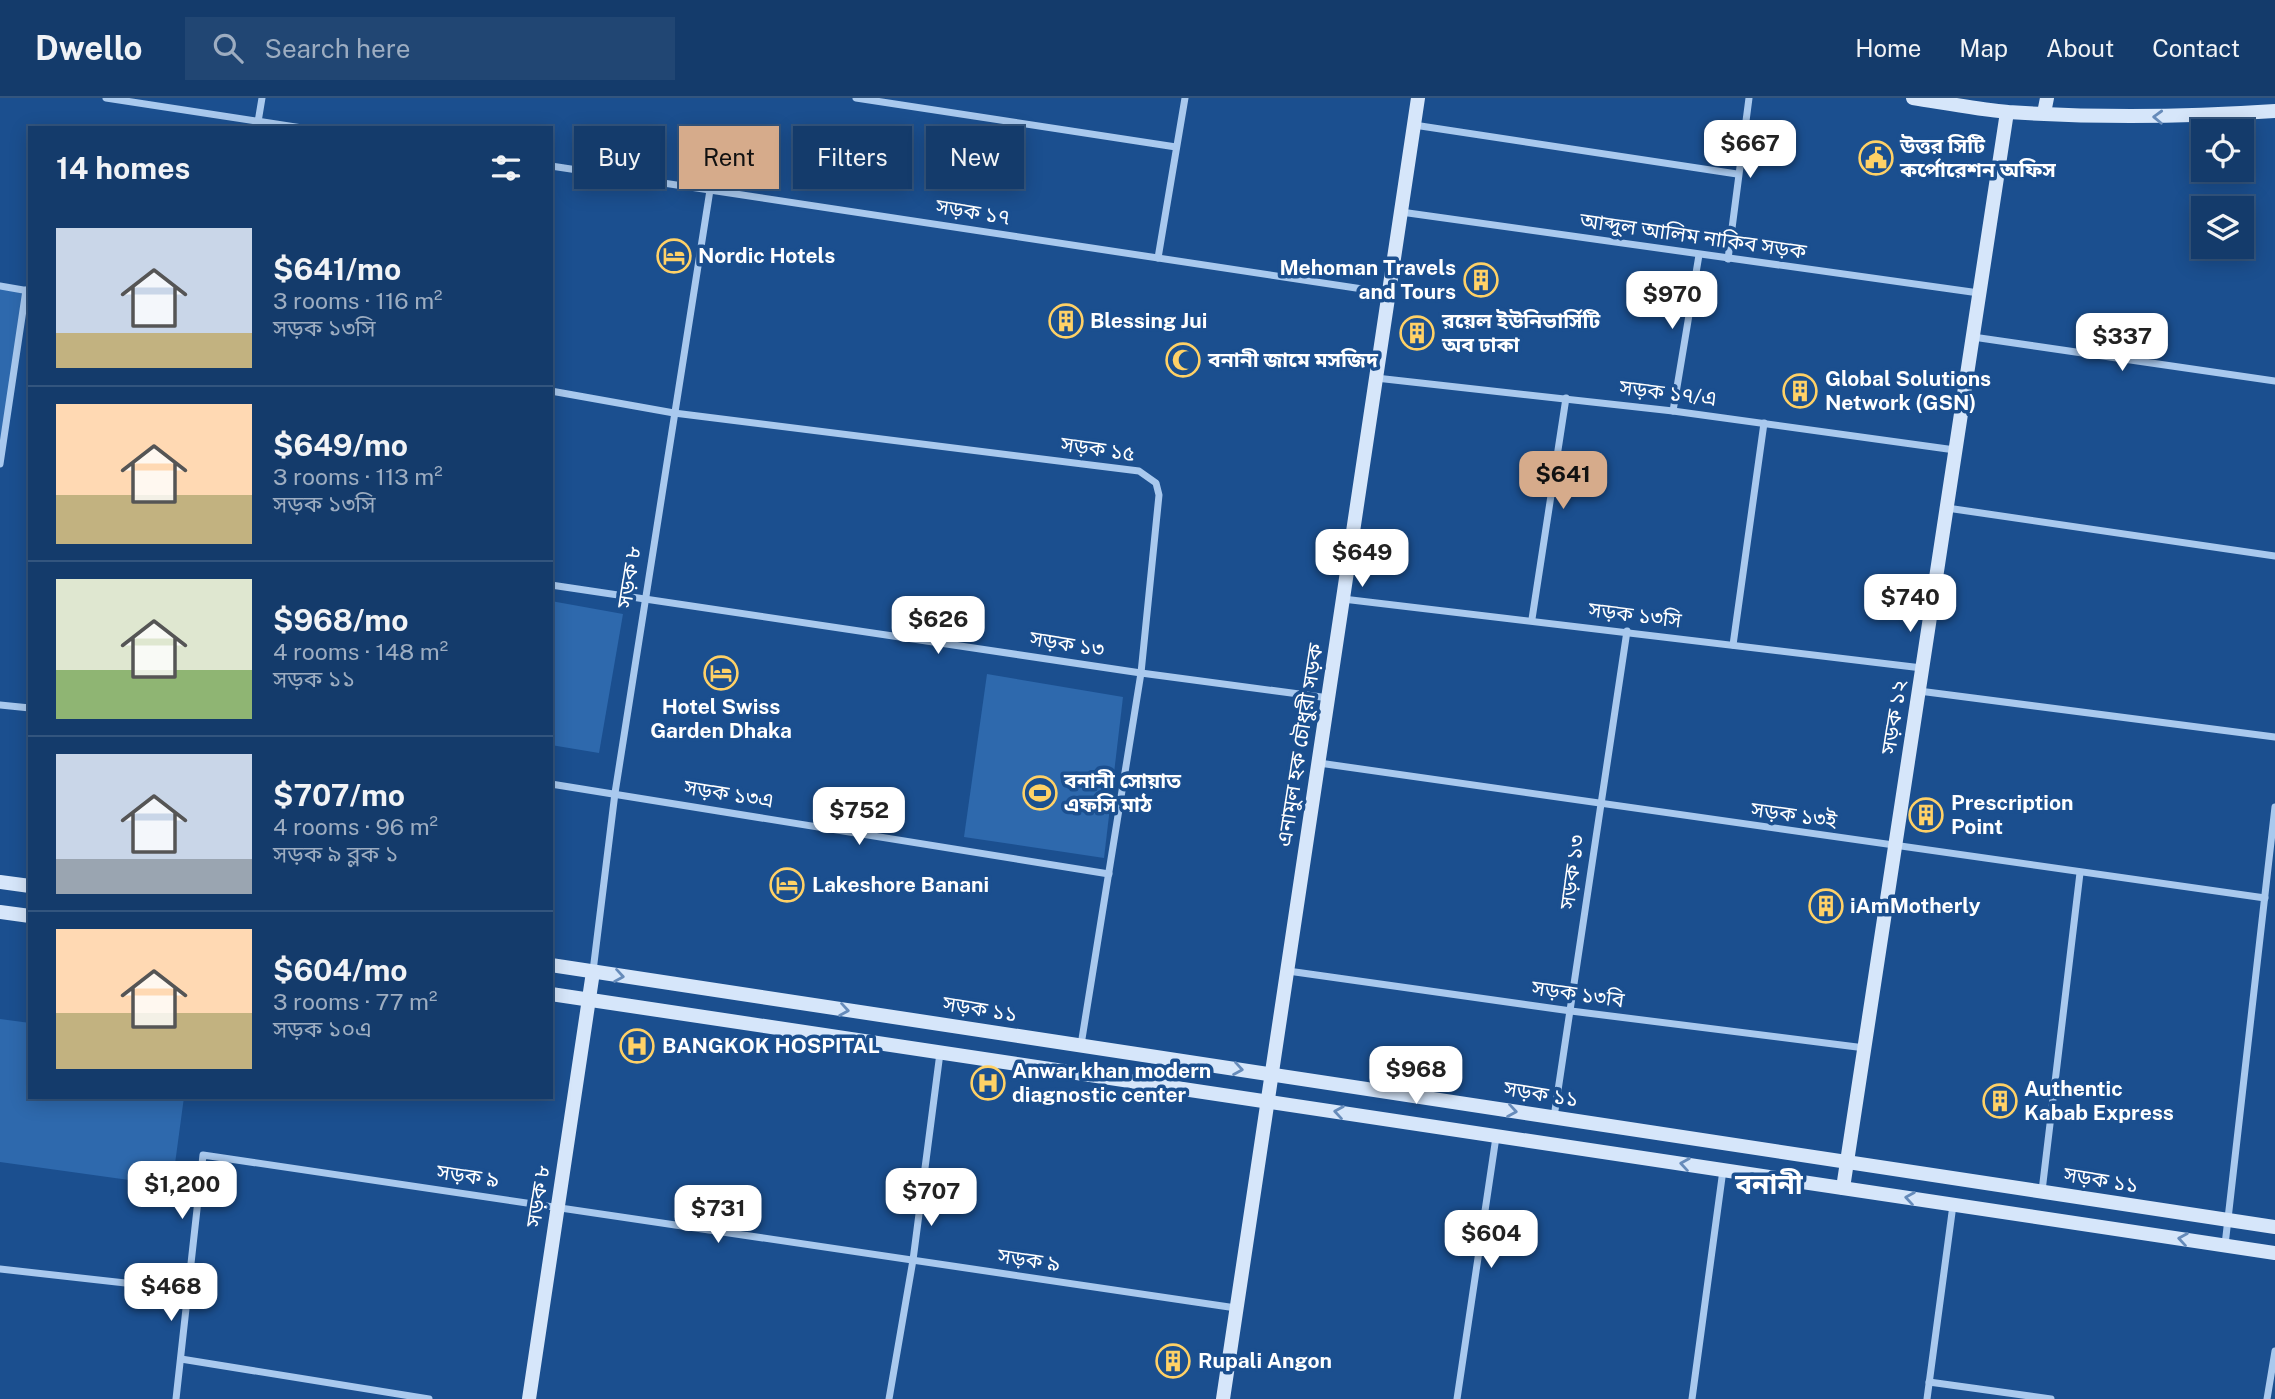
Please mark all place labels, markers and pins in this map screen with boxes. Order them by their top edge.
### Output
pin: $667 [1709,120,1791,180]
place label: উত্তর সিটি কর্পোরেশন অফিস [1899,133,2056,182]
public building icon: উত্তর সিটি কর্পোরেশন অফিস [1857,139,1895,177]
hotel icon: Nordic Hotels [655,237,693,275]
place label: Nordic Hotels [698,243,835,268]
place label: Mehoman Travels and Tours [1280,255,1456,304]
building icon: Mehoman Travels and Tours [1462,261,1500,299]
pin: $970 [1631,272,1713,331]
building icon: Blessing Jui [1047,302,1085,340]
place label: Blessing Jui [1090,308,1207,333]
place label: রয়েল ইউনিভার্সিটি অব ঢাকা [1441,308,1601,357]
building icon: রয়েল ইউনিভার্সিটি অব ঢাকা [1398,314,1436,352]
pin: $337 [2081,314,2163,373]
mosque icon: বনানী জামে মসজিদ [1164,341,1202,379]
place label: বনানী জামে মসজিদ [1207,347,1379,372]
place label: Global Solutions Network (GSN) [1825,366,1991,415]
building icon: Global Solutions Network (GSN) [1781,372,1819,410]
pin: $641 [1522,452,1604,511]
pin: $649 [1321,530,1403,589]
pin: $740 [1869,574,1951,634]
pin: $626 [897,596,979,656]
hotel icon: Hotel Swiss Garden Dhaka [702,654,740,692]
place label: Hotel Swiss Garden Dhaka [650,694,792,743]
place label: বনানী সোয়াত এফসি মাঠ [1063,768,1181,817]
sports icon: বনানী সোয়াত এফসি মাঠ [1021,774,1059,812]
pin: $752 [818,788,900,847]
place label: Prescription Point [1951,790,2074,839]
building icon: Prescription Point [1907,796,1945,834]
hotel icon: Lakeshore Banani [768,866,806,904]
place label: Lakeshore Banani [812,872,989,897]
building icon: iAmMotherly [1807,887,1845,925]
place label: iAmMotherly [1850,893,1981,918]
hospital icon: BANGKOK HOSPITAL [618,1027,656,1065]
place label: BANGKOK HOSPITAL [662,1033,880,1058]
pin: $968 [1375,1046,1457,1106]
place label: Anwar khan modern diagnostic center [1012,1058,1211,1107]
hospital icon: Anwar khan modern diagnostic center [969,1064,1007,1102]
place label: Authentic Kabab Express [2024,1076,2174,1125]
building icon: Authentic Kabab Express [1981,1082,2019,1120]
pin: $1,200 [125,1162,239,1221]
pin: $707 [890,1168,972,1228]
pin: $731 [677,1186,759,1245]
pin: $604 [1450,1210,1532,1270]
pin: $468 [130,1264,212,1323]
building icon: Rupali Angon [1154,1342,1192,1380]
place label: Rupali Angon [1198,1348,1332,1373]

